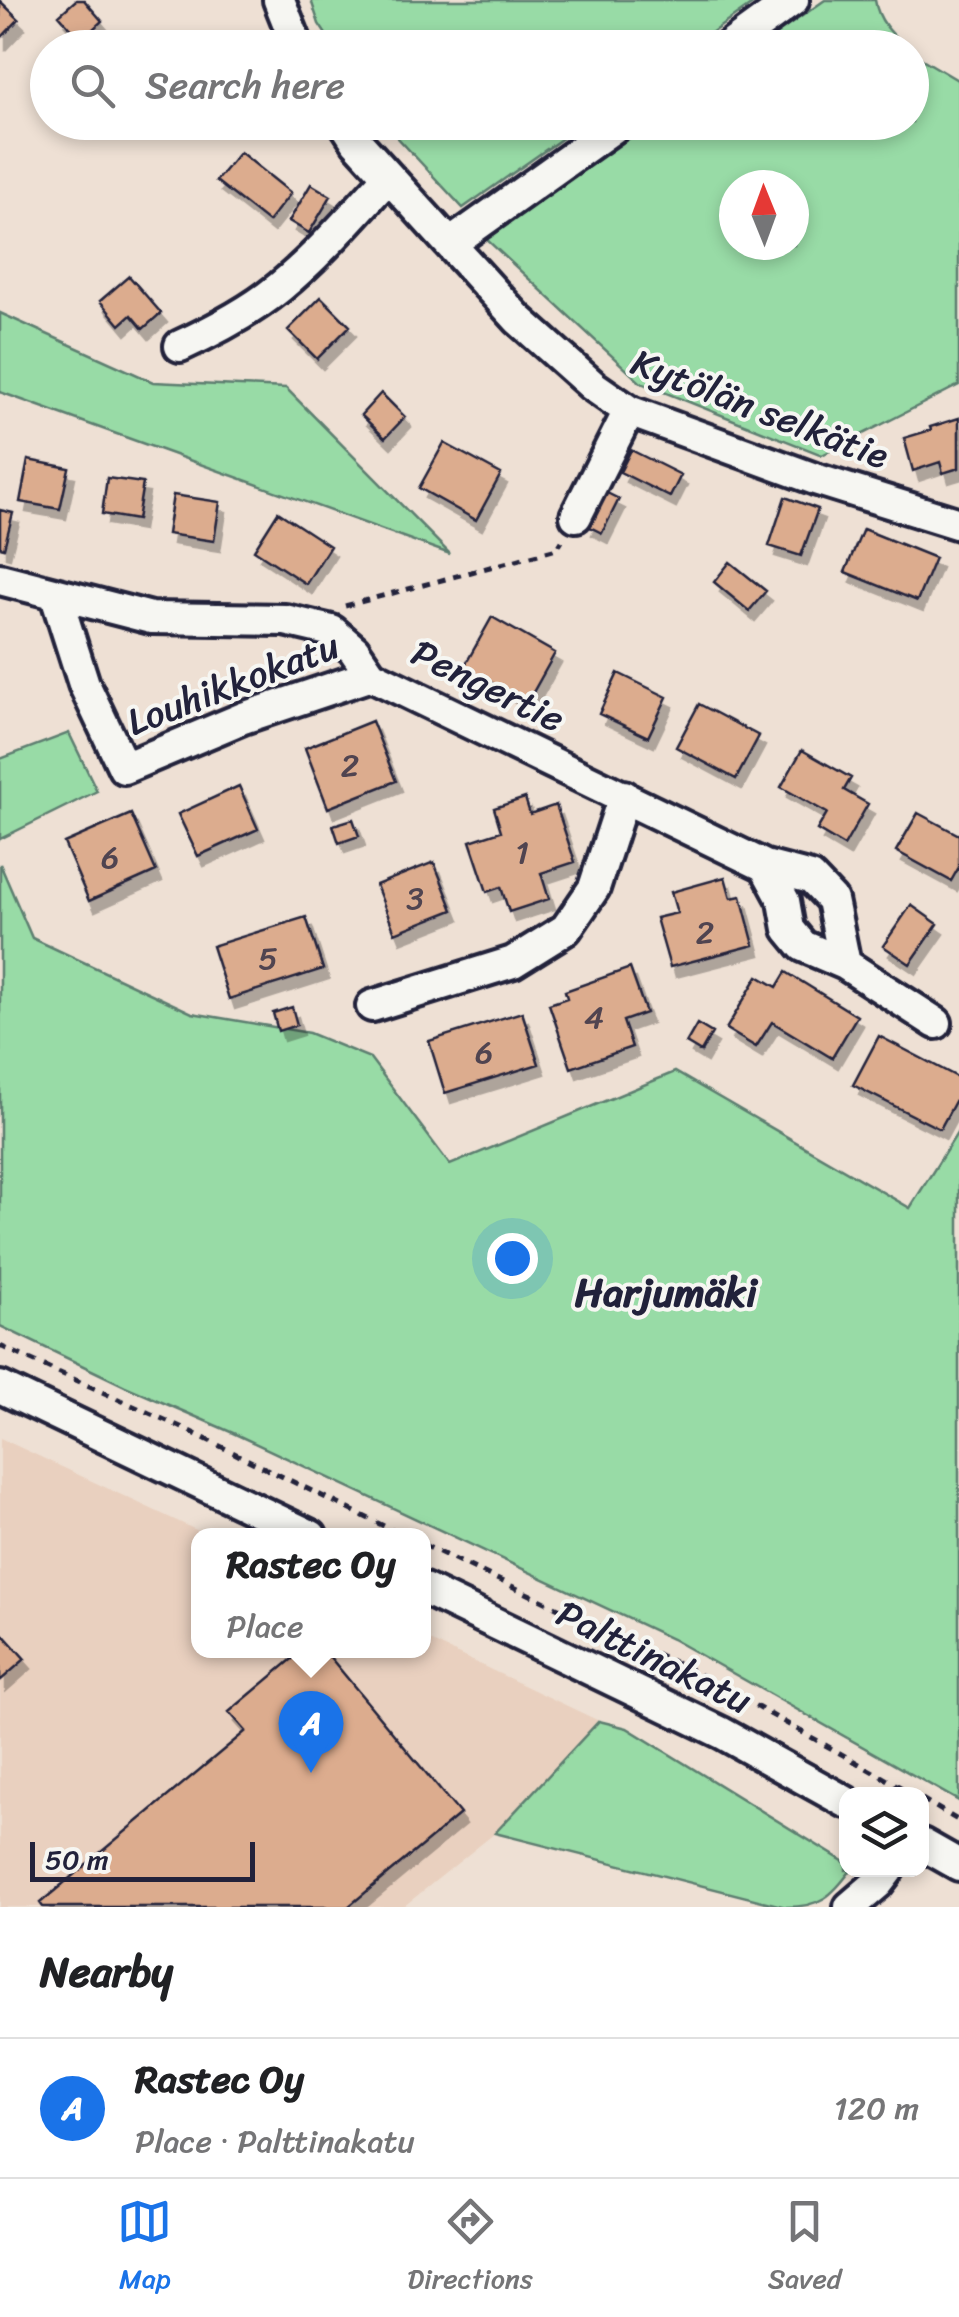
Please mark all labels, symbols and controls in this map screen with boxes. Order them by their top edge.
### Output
search box [30,30,929,140]
text: Search here [145,52,345,119]
icon: search [65,58,120,113]
north arrow [719,170,809,260]
street label: Kytölän selkätie [621,329,899,489]
street label: Louhikkokatu [117,613,349,755]
street label: Pengertie [400,620,576,752]
house number: 2 [341,737,359,794]
house number: 1 [515,824,529,881]
house number: 6 [101,829,119,886]
house number: 3 [406,870,424,927]
house number: 2 [696,904,714,961]
house number: 5 [258,930,278,987]
house number: 4 [584,989,604,1046]
house number: 6 [475,1024,493,1081]
your location [487,1233,538,1284]
district label: Harjumäki [575,1257,759,1328]
popup [191,1528,431,1658]
text: Rastec Oy [227,1531,395,1598]
street label: Palttinakatu [545,1581,763,1733]
text: Place [227,1598,304,1655]
pin: A [278,1690,344,1773]
map controls [839,1787,929,1877]
button: layers [839,1787,929,1877]
text: 50 m [45,1835,109,1884]
scale bar [30,1837,255,1882]
text: Nearby [40,1935,173,2009]
text: Rastec Oy [135,2046,304,2113]
text: A [62,2080,83,2137]
text: 120 m [834,2080,919,2137]
text: Place · Palttinakatu [135,2113,415,2170]
tab: Map [117,2194,172,2303]
tab: Directions [407,2194,533,2303]
tab: Saved [768,2194,842,2303]

